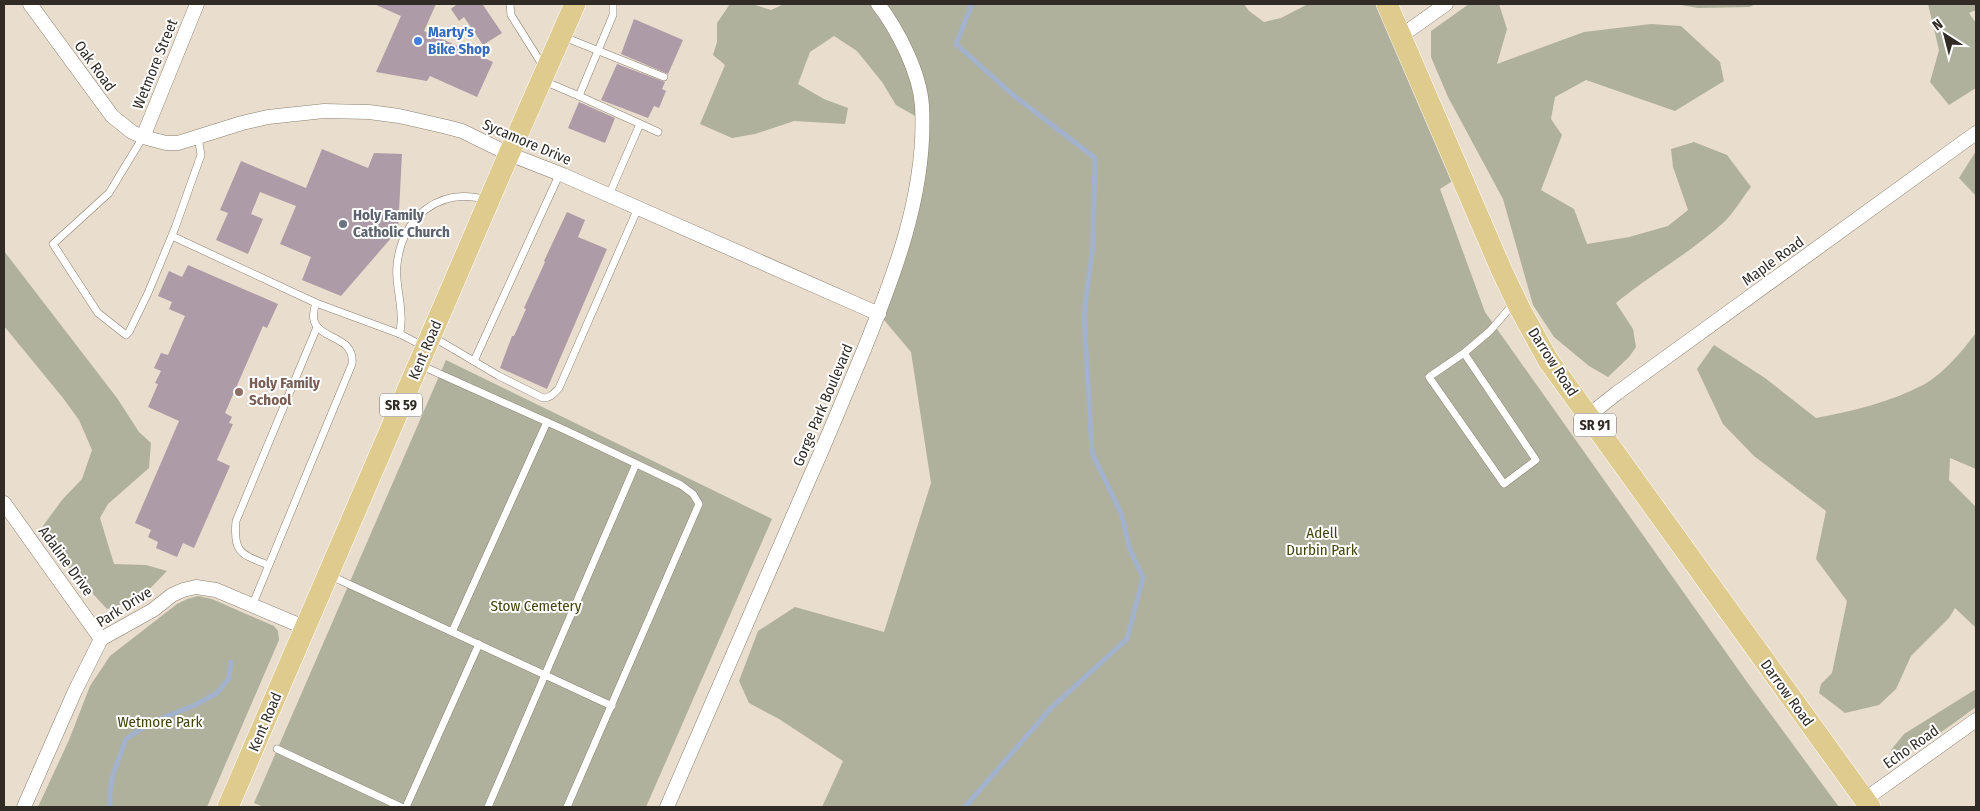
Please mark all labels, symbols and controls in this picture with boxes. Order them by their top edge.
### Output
north arrow [1920,10,1970,60]
street label: Wetmore Street [129,16,181,112]
text: N [1929,16,1946,34]
place label: Marty's Bike Shop [428,23,490,58]
marker: Marty's Bike Shop [412,35,424,47]
street label: Oak Road [71,37,119,95]
street label: Sycamore Drive [480,115,574,169]
place label: Holy Family Catholic Church [353,206,450,241]
marker: Holy Family Catholic Church [337,218,349,230]
street label: Maple Road [1739,233,1807,289]
street label: Kent Road [404,318,446,382]
street label: Darrow Road [1524,324,1582,400]
street label: Gorge Park Boulevard [789,341,857,469]
place label: Holy Family School [249,374,321,409]
marker: Holy Family School [233,386,245,398]
road number: SR 59 [380,394,422,416]
road number: SR 91 [1574,414,1616,436]
street label: Adaline Drive [35,523,97,599]
park label: Adell Durbin Park [1286,524,1358,559]
street label: Park Drive [93,583,155,631]
park label: Stow Cemetery [490,597,582,615]
street label: Darrow Road [1757,656,1817,730]
street label: Kent Road [244,690,286,754]
park label: Wetmore Park [117,713,203,731]
street label: Echo Road [1880,721,1942,773]

